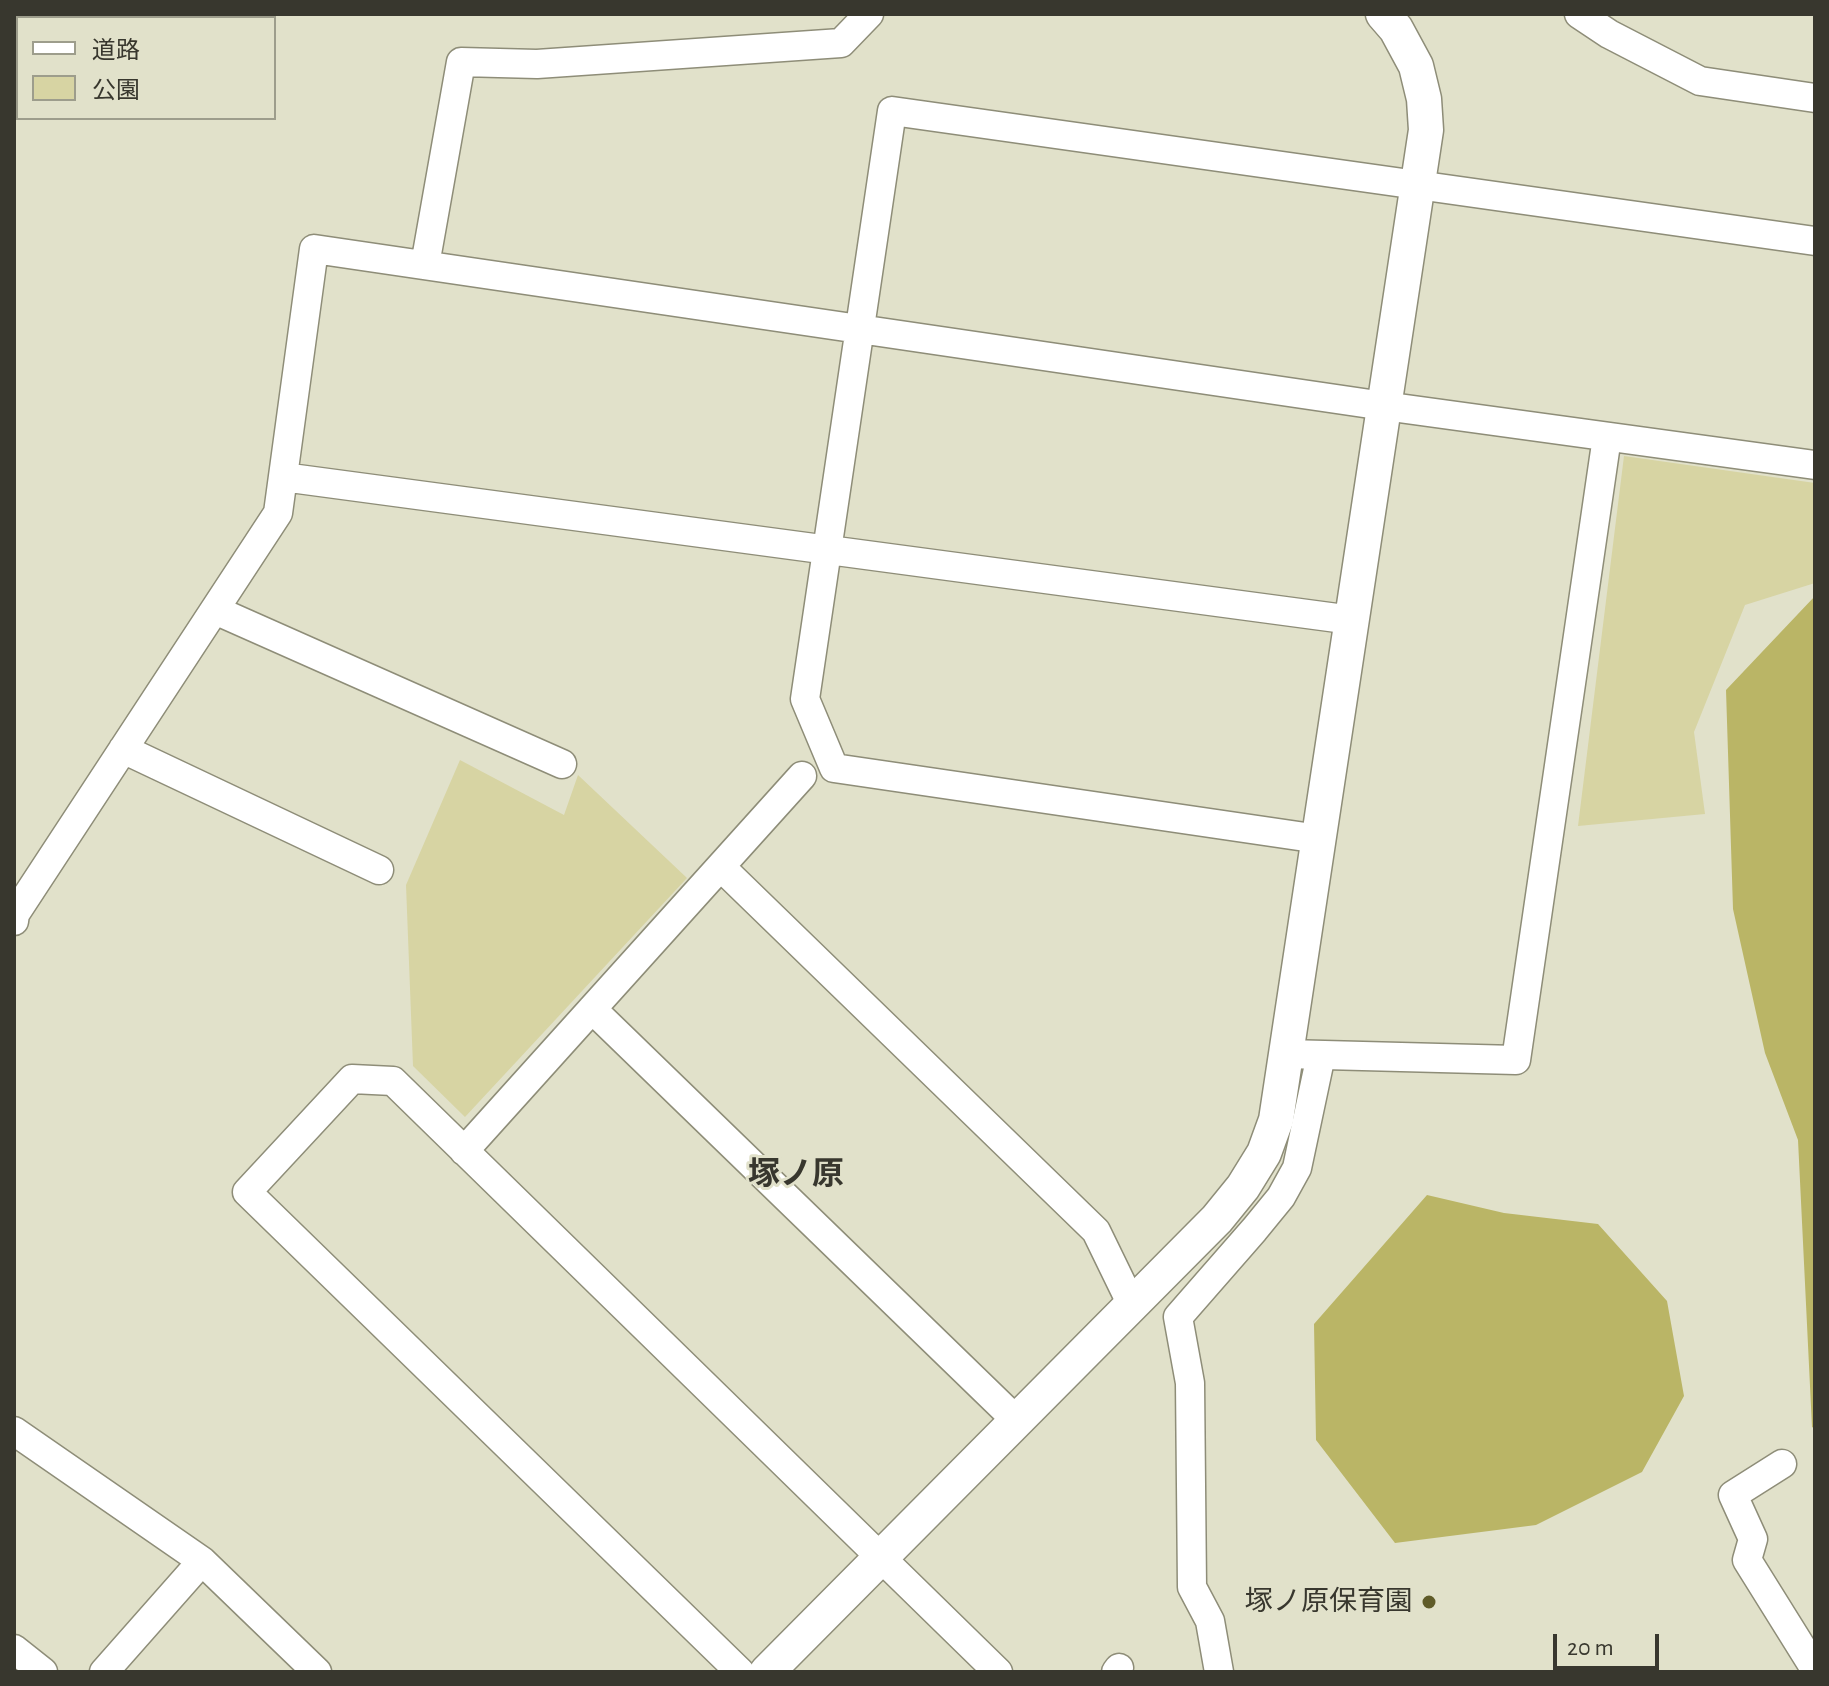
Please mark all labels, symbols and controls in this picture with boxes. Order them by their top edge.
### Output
legend [16,16,276,120]
text: 道路 [92,39,140,63]
text: 公園 [92,79,140,103]
district label: 塚ノ原 [748,1155,844,1193]
place label: 塚ノ原保育園 [1245,1585,1413,1619]
marker: 塚ノ原保育園 [1420,1593,1438,1611]
scale bar [1557,1618,1663,1668]
text: 20 m [1567,1636,1614,1660]

